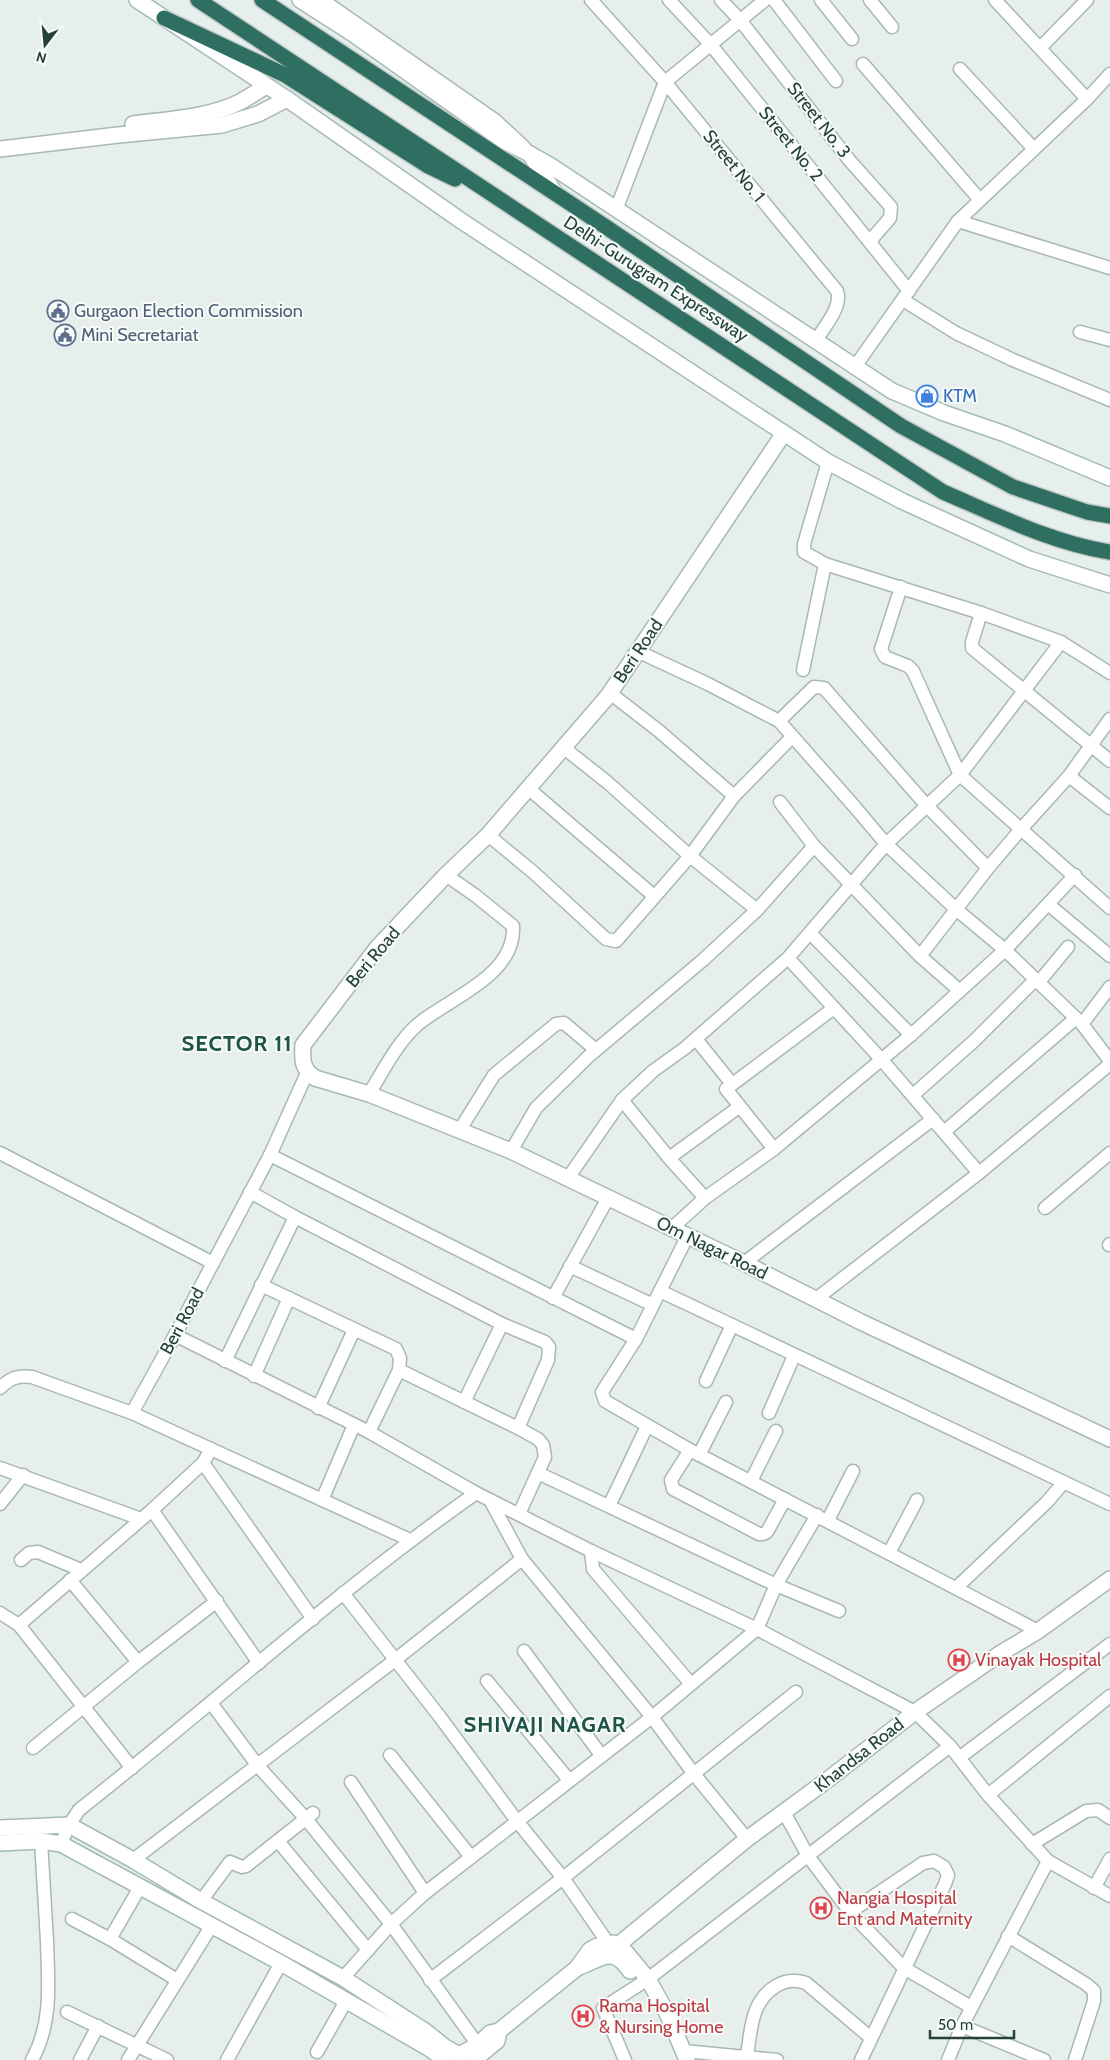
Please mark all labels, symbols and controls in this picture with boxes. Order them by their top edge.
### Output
north arrow [20,20,70,70]
text: N [34,47,49,68]
street label: Street No. 3 [783,78,855,162]
street label: Street No. 2 [754,102,828,186]
street label: Street No. 1 [698,126,770,206]
street label: Delhi-Gurugram Expressway [560,211,752,347]
public building icon: Gurgaon Election Commission [46,299,70,323]
place label: Gurgaon Election Commission [74,300,303,322]
public building icon: Mini Secretariat [53,323,77,347]
place label: Mini Secretariat [81,324,199,346]
shop icon: KTM [915,384,939,408]
place label: KTM [943,385,977,407]
street label: Beri Road [609,615,667,687]
street label: Beri Road [341,922,405,992]
district label: SECTOR 11 [181,1030,293,1057]
street label: Om Nagar Road [653,1212,771,1284]
street label: Beri Road [155,1284,209,1358]
hospital icon: Vinayak Hospital [947,1648,971,1672]
place label: Vinayak Hospital [975,1649,1102,1671]
district label: SHIVAJI NAGAR [464,1711,626,1738]
street label: Khandsa Road [810,1713,908,1797]
place label: Nangia Hospital Ent and Maternity [837,1887,973,1930]
hospital icon: Nangia Hospital Ent and Maternity [809,1896,833,1920]
place label: Rama Hospital & Nursing Home [599,1995,723,2038]
hospital icon: Rama Hospital & Nursing Home [571,2004,595,2028]
scale bar [930,2008,1014,2040]
text: 50 m [938,2016,973,2034]

